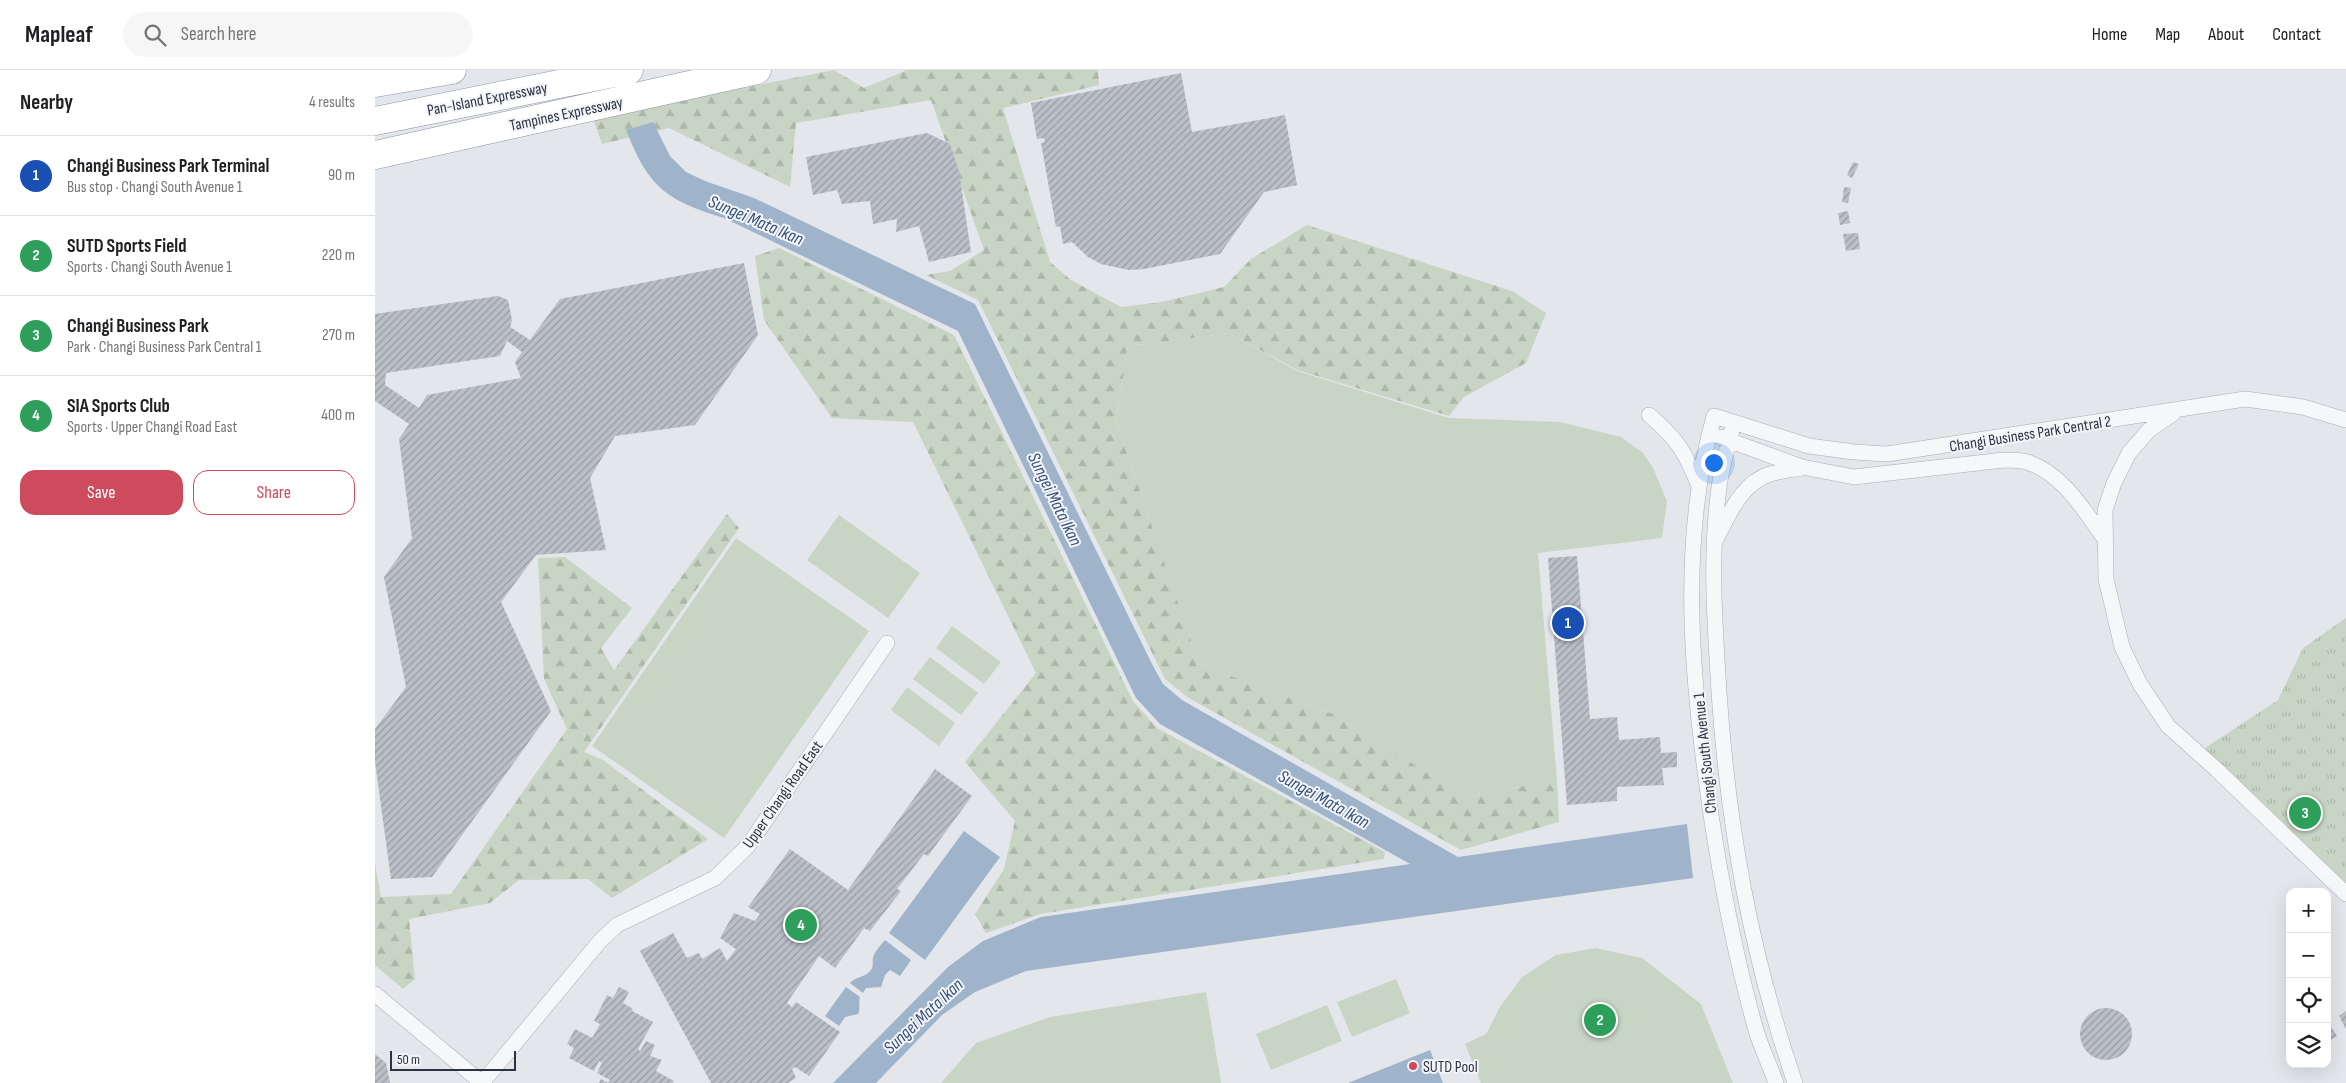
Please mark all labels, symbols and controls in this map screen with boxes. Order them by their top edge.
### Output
search box [123,12,473,57]
text: Mapleaf [25,20,93,49]
icon: search [141,21,169,49]
text: Search here [181,23,256,46]
text: Home [2092,24,2127,45]
text: Map [2155,24,2180,45]
text: About [2208,24,2244,45]
text: Contact [2272,24,2321,45]
street label: Pan-Island Expressway [426,79,549,120]
text: Nearby [20,90,73,115]
text: 4 results [309,93,355,112]
street label: Tampines Expressway [508,93,625,136]
text: Changi Business Park Terminal [67,155,269,178]
text: 1 [33,166,39,185]
text: 90 m [328,166,355,185]
text: Bus stop · Changi South Avenue 1 [67,178,242,197]
water label: Sungei Mata Ikan [705,191,807,250]
text: SUTD Sports Field [67,235,186,258]
text: 2 [32,246,40,265]
text: 220 m [322,246,355,265]
text: Sports · Changi South Avenue 1 [67,258,232,277]
text: Changi Business Park [67,315,209,338]
text: 3 [32,326,40,345]
text: 270 m [322,326,355,345]
text: Park · Changi Business Park Central 1 [67,338,261,357]
text: SIA Sports Club [67,395,170,418]
text: 4 [32,406,40,425]
text: 400 m [321,406,355,425]
street label: Changi Business Park Central 2 [1948,412,2113,457]
text: Sports · Upper Changi Road East [67,418,237,437]
water label: Sungei Mata Ikan [1023,449,1086,550]
your location [1701,450,1727,476]
button: Save [20,470,183,515]
button: Share [193,470,355,515]
pin: 1 [1552,604,1584,642]
street label: Changi South Avenue 1 [1690,691,1721,814]
street label: Upper Changi Road East [739,737,827,852]
water label: Sungei Mata Ikan [1275,766,1373,833]
pin: 3 [2289,794,2321,832]
map controls [2286,888,2331,1068]
button: + [2286,888,2331,933]
pin: 4 [785,906,817,944]
button: − [2286,933,2331,978]
water label: Sungei Mata Ikan [879,974,968,1058]
button: locate [2286,978,2331,1023]
pin: 2 [1584,1001,1616,1039]
button: layers [2286,1023,2331,1068]
scale bar [390,1048,516,1071]
text: 50 m [397,1051,420,1068]
place label: SUTD Pool [1423,1058,1478,1077]
marker: SUTD Pool [1407,1060,1419,1072]

